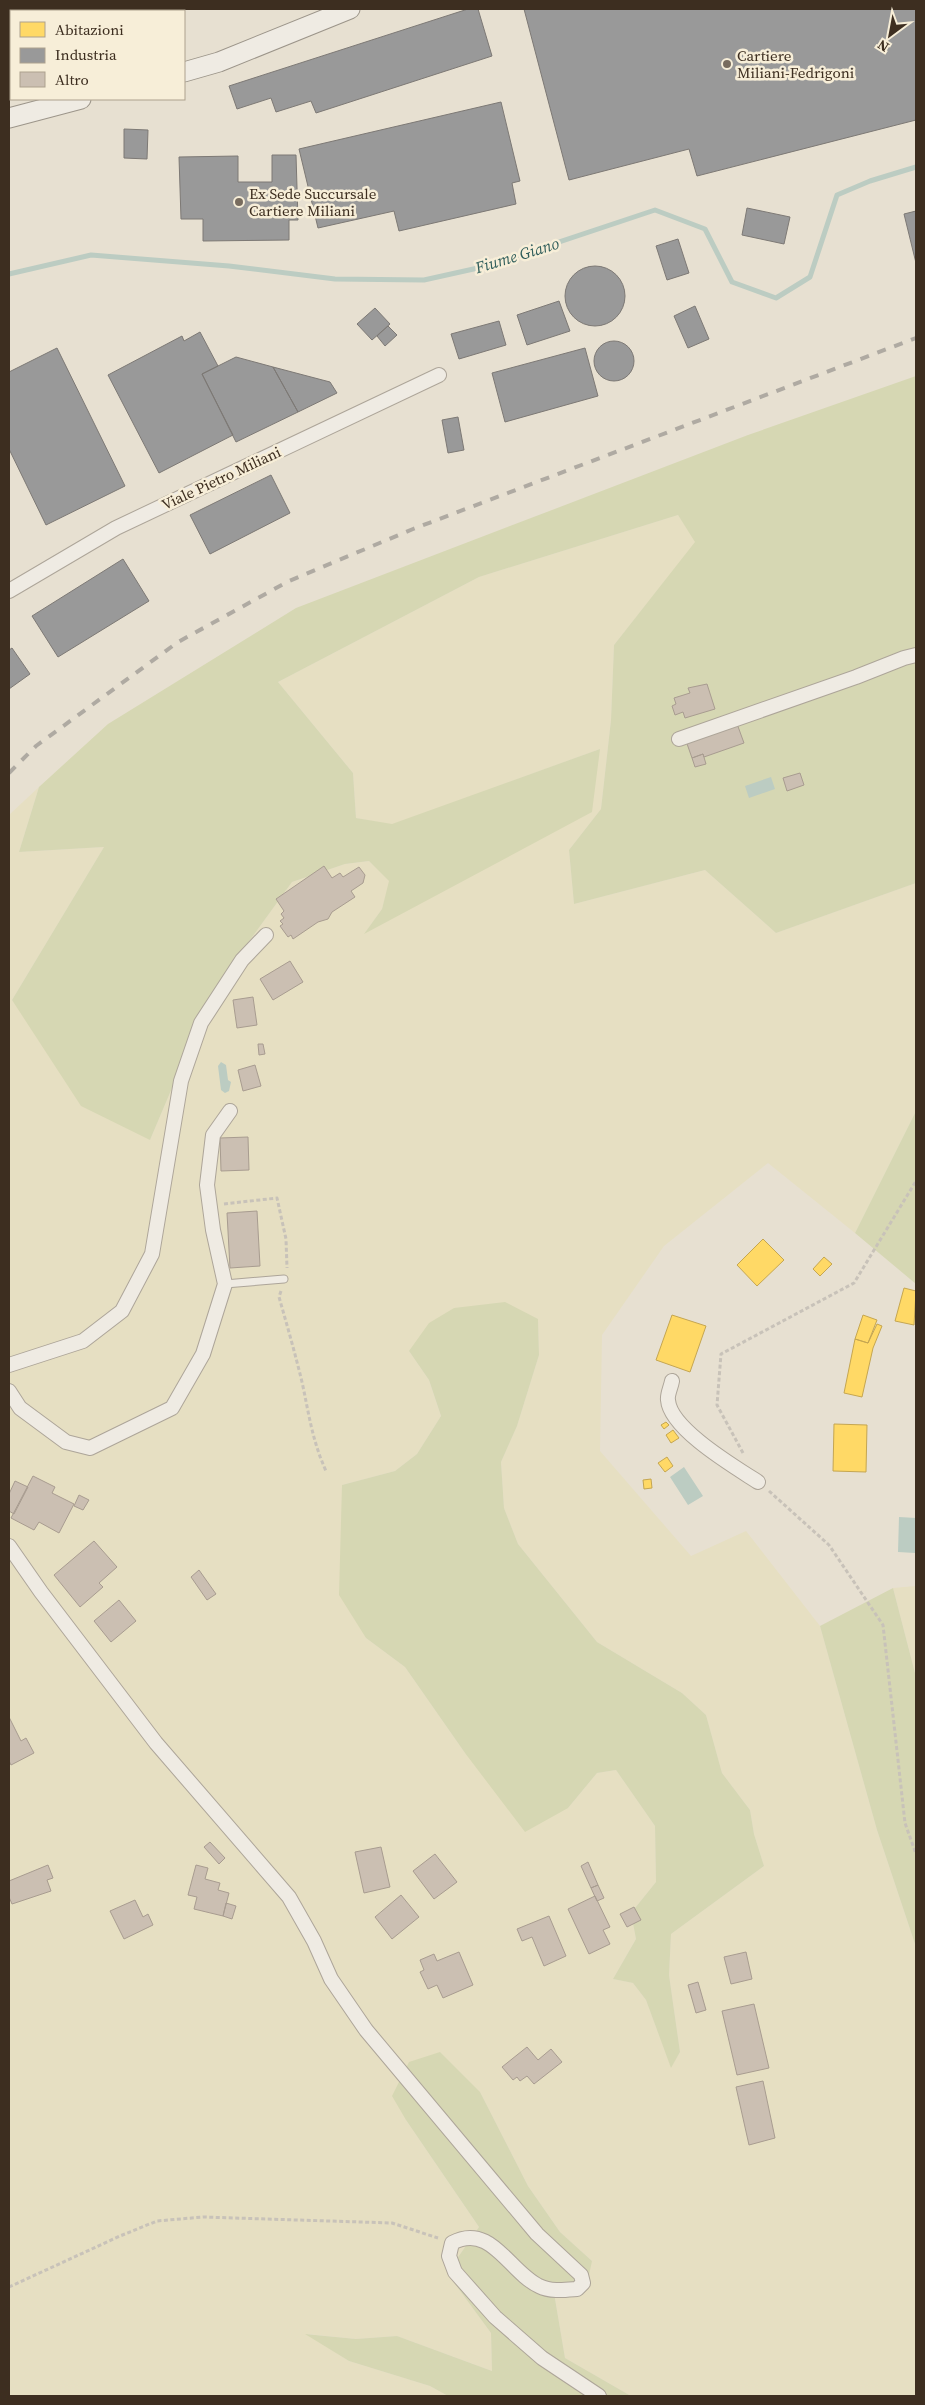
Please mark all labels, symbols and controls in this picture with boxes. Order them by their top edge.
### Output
legend [10,10,185,100]
north arrow [865,10,915,60]
text: Abitazioni [55,19,124,40]
text: N [873,35,893,57]
text: Industria [55,44,117,65]
place label: Cartiere Miliani-Fedrigoni [737,45,854,83]
marker: Cartiere Miliani-Fedrigoni [721,58,733,70]
text: Altro [55,69,89,90]
place label: Ex Sede Succursale Cartiere Miliani [249,183,377,221]
marker: Ex Sede Succursale Cartiere Miliani [233,196,245,208]
water label: Fiume Giano [471,232,562,278]
street label: Viale Pietro Miliani [158,441,284,515]

